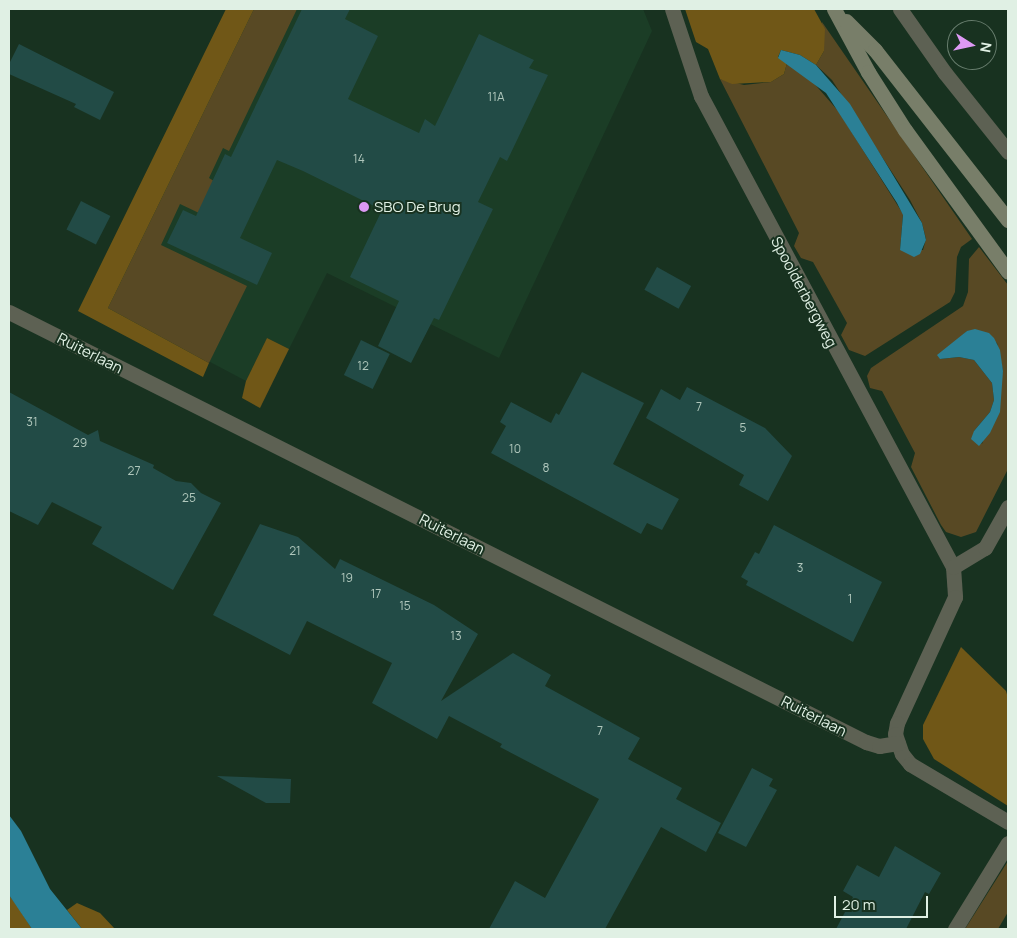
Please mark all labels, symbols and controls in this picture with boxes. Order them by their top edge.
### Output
north arrow [947,20,997,70]
text: N [976,41,997,54]
house number: 11A [488,90,504,104]
house number: 14 [353,152,365,166]
place label: SBO De Brug [374,198,461,216]
marker: SBO De Brug [358,201,370,213]
street label: Spoolderbergweg [767,234,841,350]
street label: Ruiterlaan [54,329,126,377]
house number: 12 [357,359,369,373]
house number: 7 [696,400,702,414]
house number: 31 [26,415,38,429]
house number: 5 [740,421,746,435]
house number: 29 [73,436,87,450]
house number: 10 [509,442,521,456]
house number: 8 [543,461,549,475]
house number: 27 [128,464,140,478]
house number: 25 [182,491,196,505]
street label: Ruiterlaan [416,510,488,558]
house number: 21 [289,544,301,558]
house number: 3 [797,561,803,575]
house number: 19 [341,571,353,585]
house number: 17 [371,587,381,601]
house number: 1 [848,592,852,606]
house number: 15 [399,599,411,613]
house number: 13 [450,629,462,643]
street label: Ruiterlaan [778,692,850,740]
house number: 7 [597,724,603,738]
scale bar [837,886,931,918]
text: 20 m [842,894,875,915]

